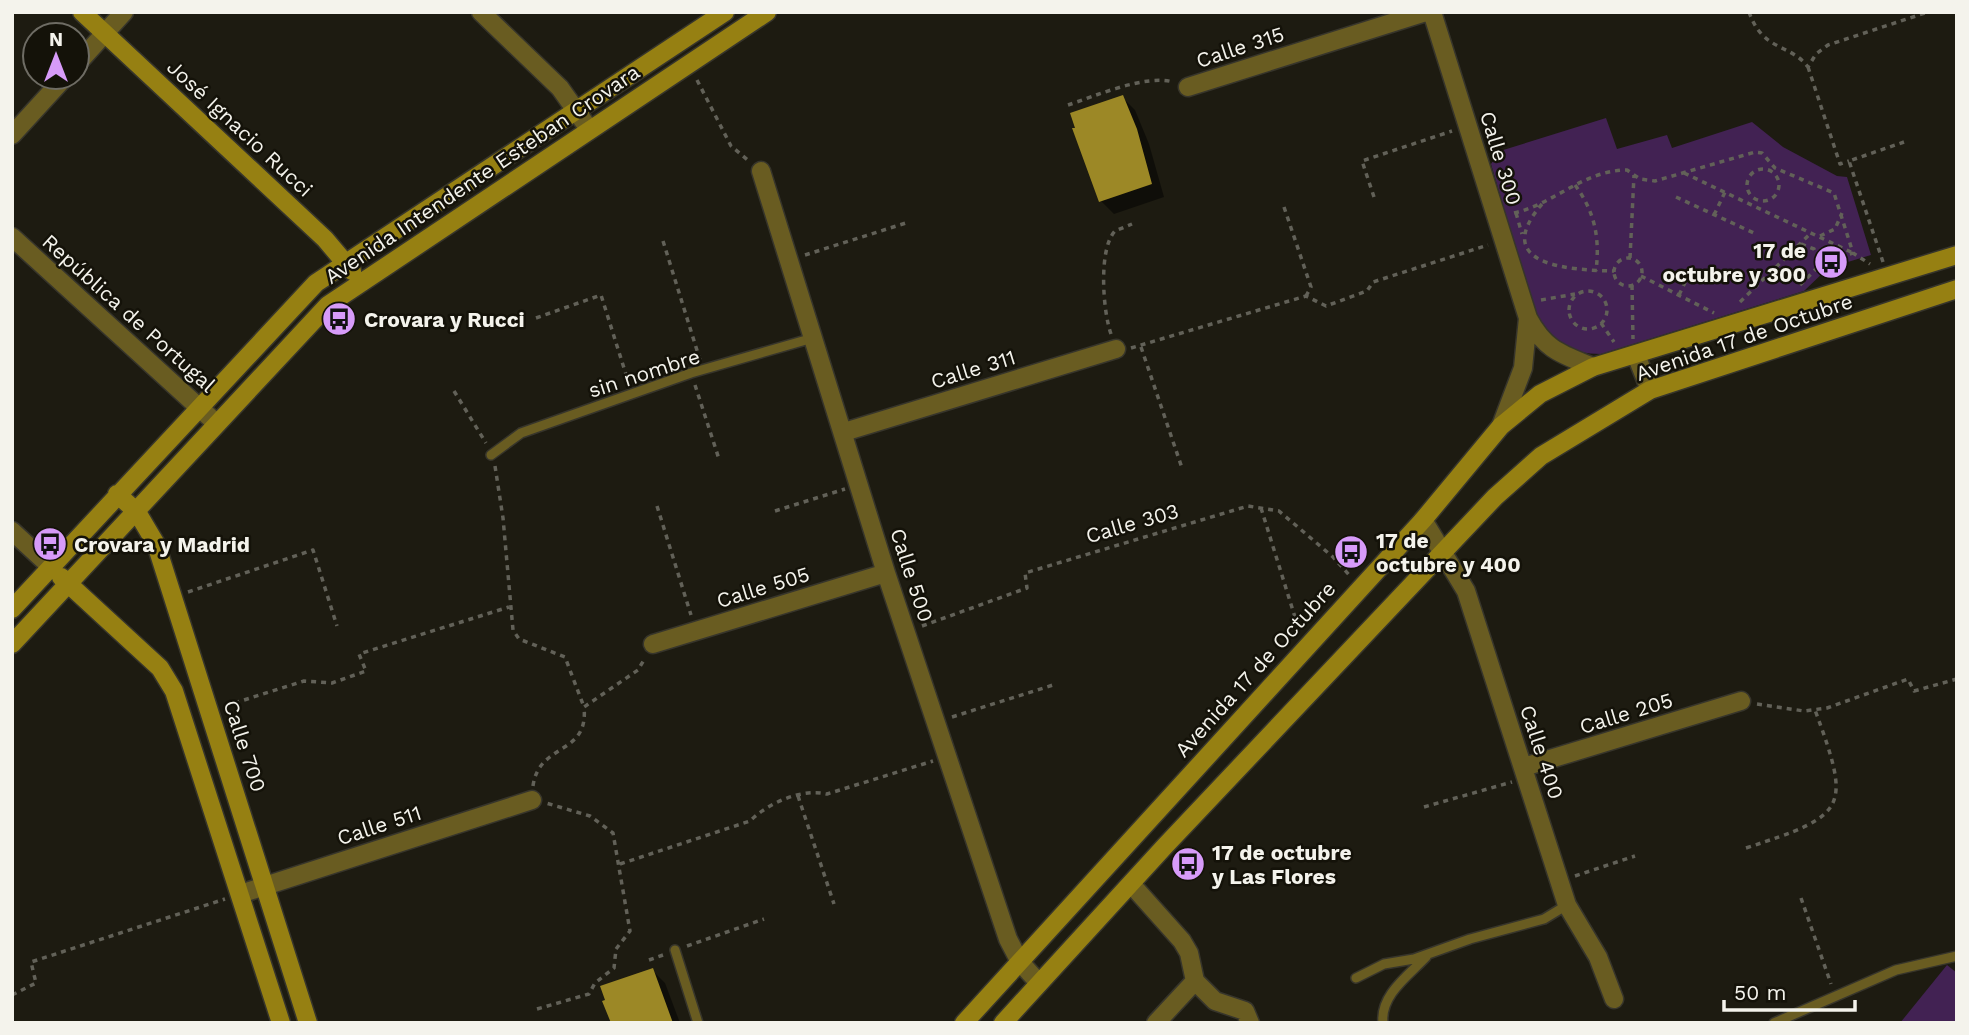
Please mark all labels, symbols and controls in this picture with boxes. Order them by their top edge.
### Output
north arrow [21,21,91,91]
street label: Calle 315 [1193,21,1287,73]
text: N [49,28,63,51]
street label: José Ignacio Rucci [162,54,318,202]
street label: Avenida Intendente Esteban Crovara [320,59,644,289]
street label: Calle 300 [1475,108,1527,208]
street label: República de Portugal [37,229,221,398]
place label: 17 de octubre y 300 [1662,238,1806,287]
bus stop icon: 17 de octubre y 300 [1812,243,1850,281]
street label: Avenida 17 de Octubre [1632,288,1856,386]
bus stop icon: Crovara y Rucci [320,300,358,338]
place label: Crovara y Rucci [364,307,525,332]
street label: sin nombre [585,343,703,403]
street label: Calle 311 [928,344,1018,394]
street label: Calle 303 [1083,498,1181,548]
bus stop icon: Crovara y Madrid [31,525,69,563]
street label: Calle 500 [885,525,939,625]
place label: 17 de octubre y 400 [1376,528,1521,577]
place label: Crovara y Madrid [74,532,250,557]
bus stop icon: 17 de octubre y 400 [1332,533,1370,571]
street label: Calle 505 [713,561,813,613]
street label: Avenida 17 de Octubre [1169,576,1341,762]
street label: Calle 205 [1576,687,1676,739]
street label: Calle 700 [218,697,272,795]
street label: Calle 400 [1515,702,1569,802]
street label: Calle 511 [334,800,424,850]
place label: 17 de octubre y Las Flores [1211,840,1352,889]
bus stop icon: 17 de octubre y Las Flores [1169,845,1207,883]
scale bar [1724,968,1855,1012]
text: 50 m [1734,980,1786,1005]

